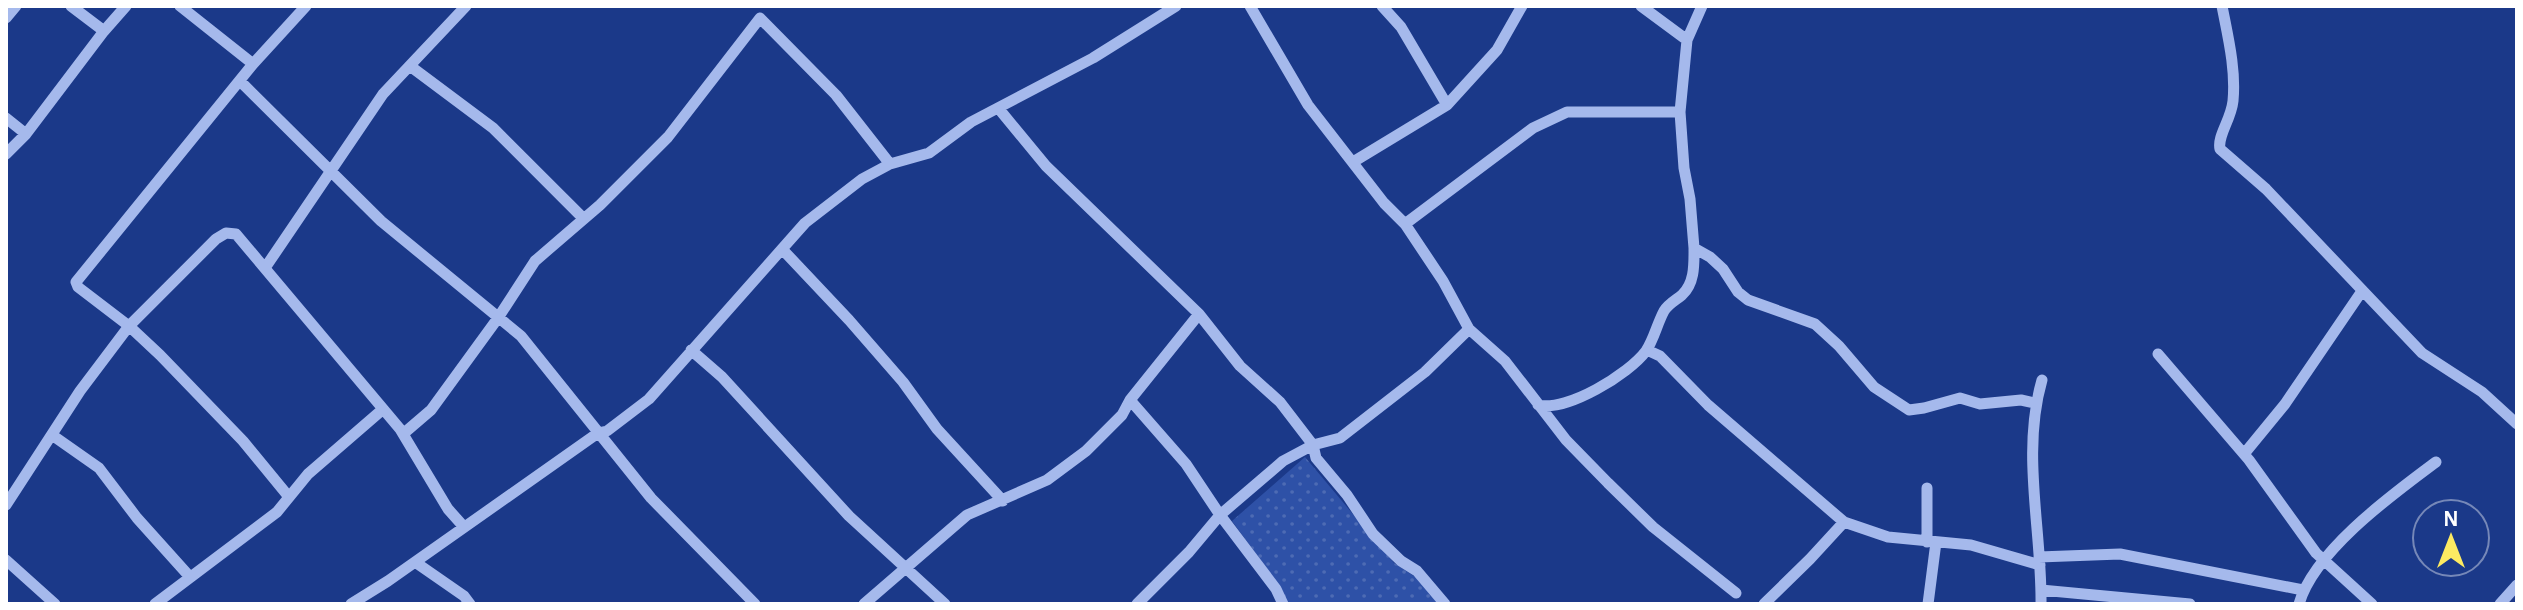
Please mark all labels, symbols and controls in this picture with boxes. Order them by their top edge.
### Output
north arrow [2411,498,2491,578]
text: N [2443,508,2459,530]

